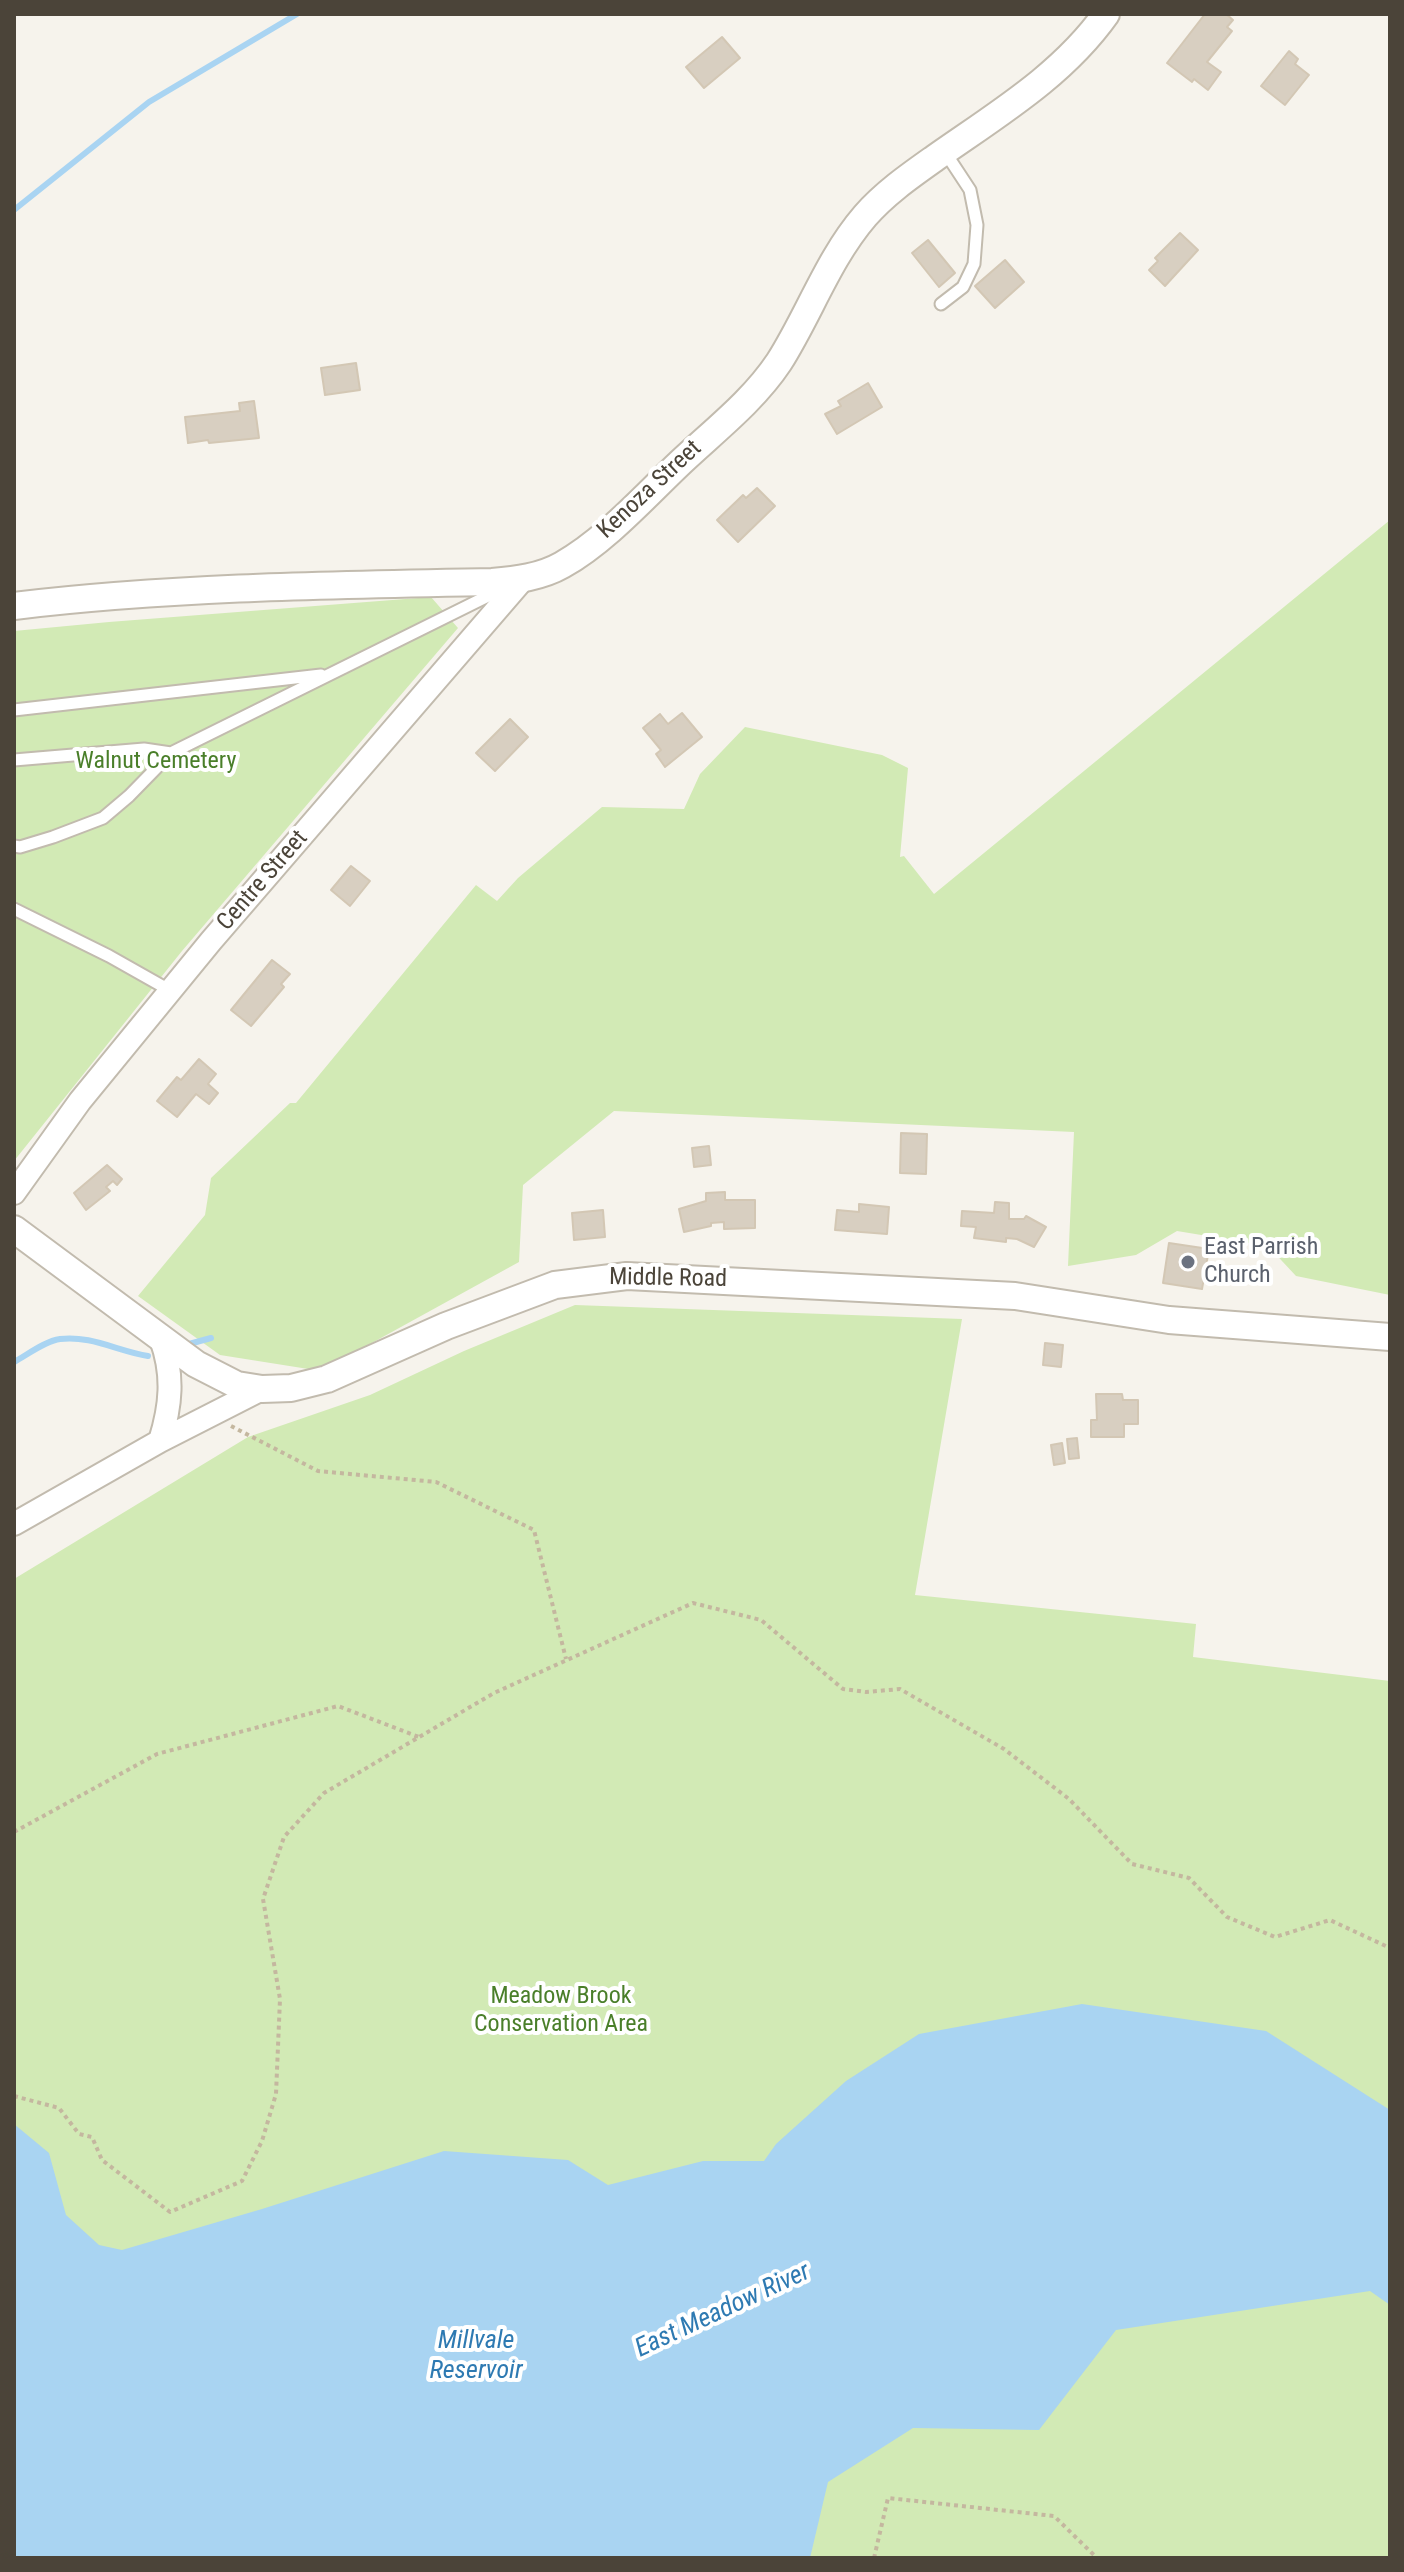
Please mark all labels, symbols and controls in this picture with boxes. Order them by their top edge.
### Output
street label: Kenoza Street [592,435,708,545]
park label: Walnut Cemetery [76,748,236,776]
street label: Centre Street [212,825,314,937]
place label: East Parrish Church [1204,1234,1318,1290]
marker: East Parrish Church [1179,1253,1197,1271]
street label: Middle Road [609,1264,727,1294]
park label: Meadow Brook Conservation Area [474,1983,648,2039]
water label: East Meadow River [631,2257,815,2365]
water label: Millvale Reservoir [429,2325,523,2386]

